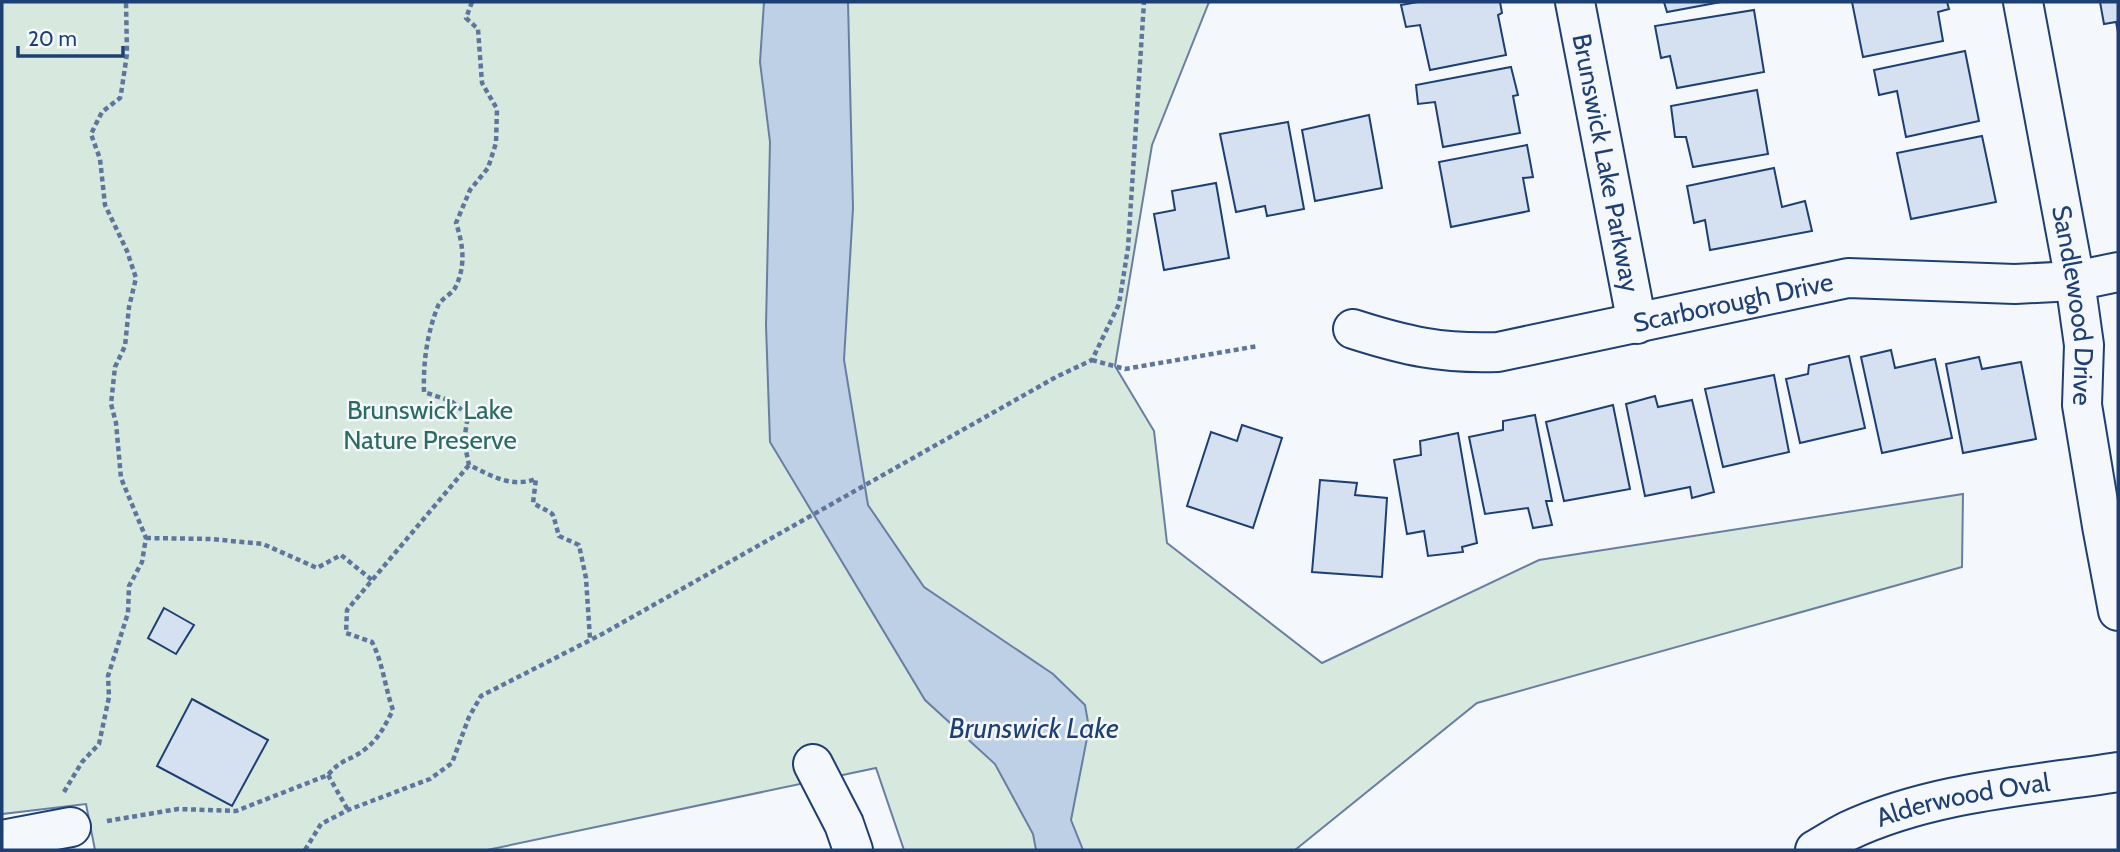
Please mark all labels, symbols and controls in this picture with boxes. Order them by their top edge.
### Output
scale bar [18,14,122,58]
text: 20 m [28,26,77,51]
street label: Brunswick Lake Parkway [1565,31,1647,295]
street label: Sandlewood Drive [2045,203,2100,406]
street label: Scarborough Drive [1630,266,1836,339]
park label: Brunswick Lake Nature Preserve [343,394,517,456]
water label: Brunswick Lake [949,711,1119,745]
street label: Alderwood Oval [1872,766,2052,834]

